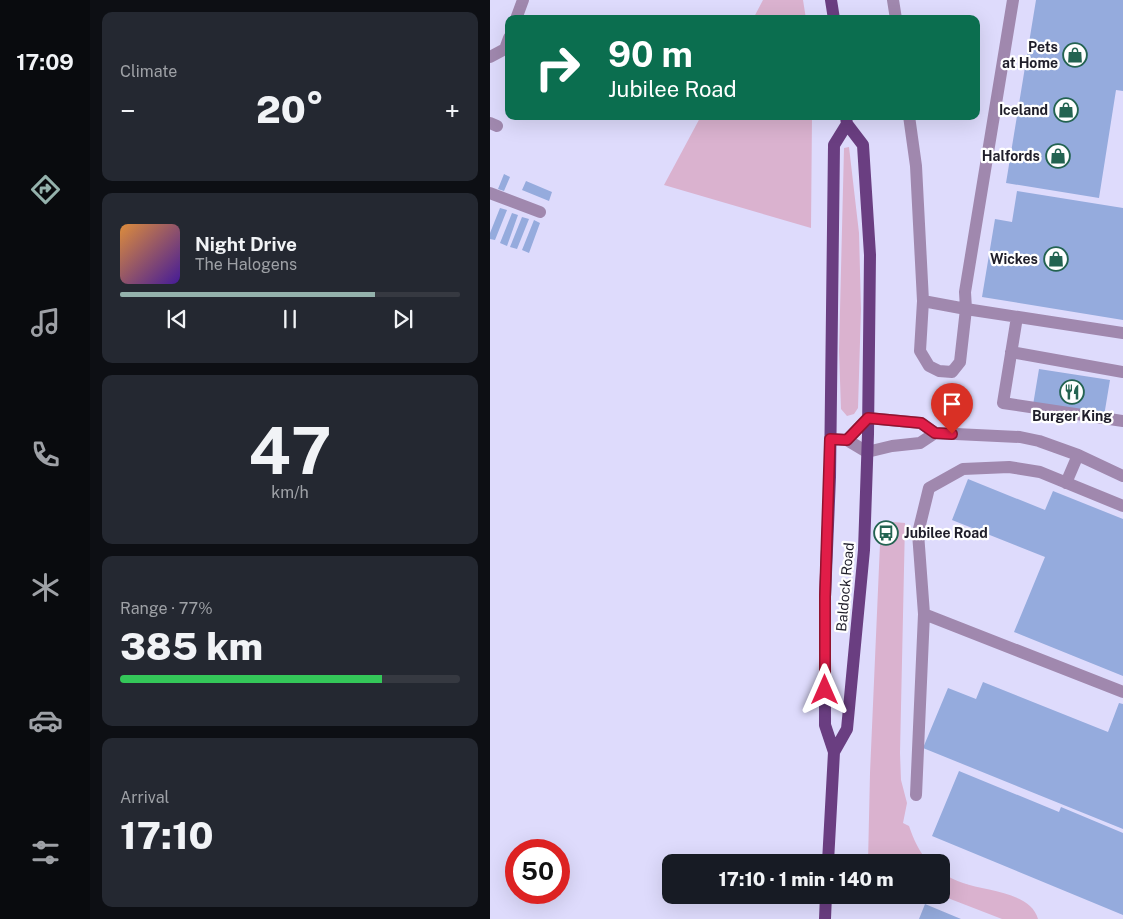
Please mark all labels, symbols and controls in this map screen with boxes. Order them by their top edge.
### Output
text: 90 m [608,34,693,75]
icon: right [525,35,590,100]
place label: Pets at Home [1002,39,1058,71]
shop icon: Pets at Home [1062,42,1088,68]
text: 17:09 [16,49,74,75]
text: Climate [120,62,177,81]
text: Jubilee Road [608,76,737,102]
text: 20° [256,87,324,132]
text: − [120,94,136,127]
text: + [444,94,460,127]
shop icon: Iceland [1053,97,1079,123]
place label: Iceland [999,102,1048,118]
shop icon: Halfords [1045,143,1071,169]
place label: Halfords [982,148,1040,164]
icon: directions [28,172,63,207]
text: Night Drive [195,233,297,255]
shop icon: Wickes [1043,246,1069,272]
place label: Wickes [990,251,1038,267]
text: The Halogens [195,255,297,274]
icon: music [28,305,63,340]
icon: previous [163,305,191,333]
icon: pause [276,305,304,333]
icon: next [389,305,417,333]
restaurant icon: Burger King [1059,379,1085,405]
pin [931,383,973,434]
icon: arrive [938,390,966,418]
place label: Burger King [1032,408,1112,424]
text: 47 [248,412,332,489]
icon: phone [28,437,63,472]
text: km/h [271,483,309,502]
bus stop icon: Jubilee Road [873,520,899,546]
place label: Jubilee Road [904,525,988,541]
street label: Baldock Road [833,542,857,632]
icon: climate [28,570,63,605]
text: Range · 77% [120,599,213,618]
text: 385 km [120,624,263,669]
position arrow [798,663,850,715]
icon: car [28,703,63,738]
text: Arrival [120,788,169,807]
text: 17:10 [120,813,214,858]
icon: filters [28,835,63,870]
speed limit sign: 50 [505,839,570,904]
text: 17:10 · 1 min · 140 m [718,868,894,890]

